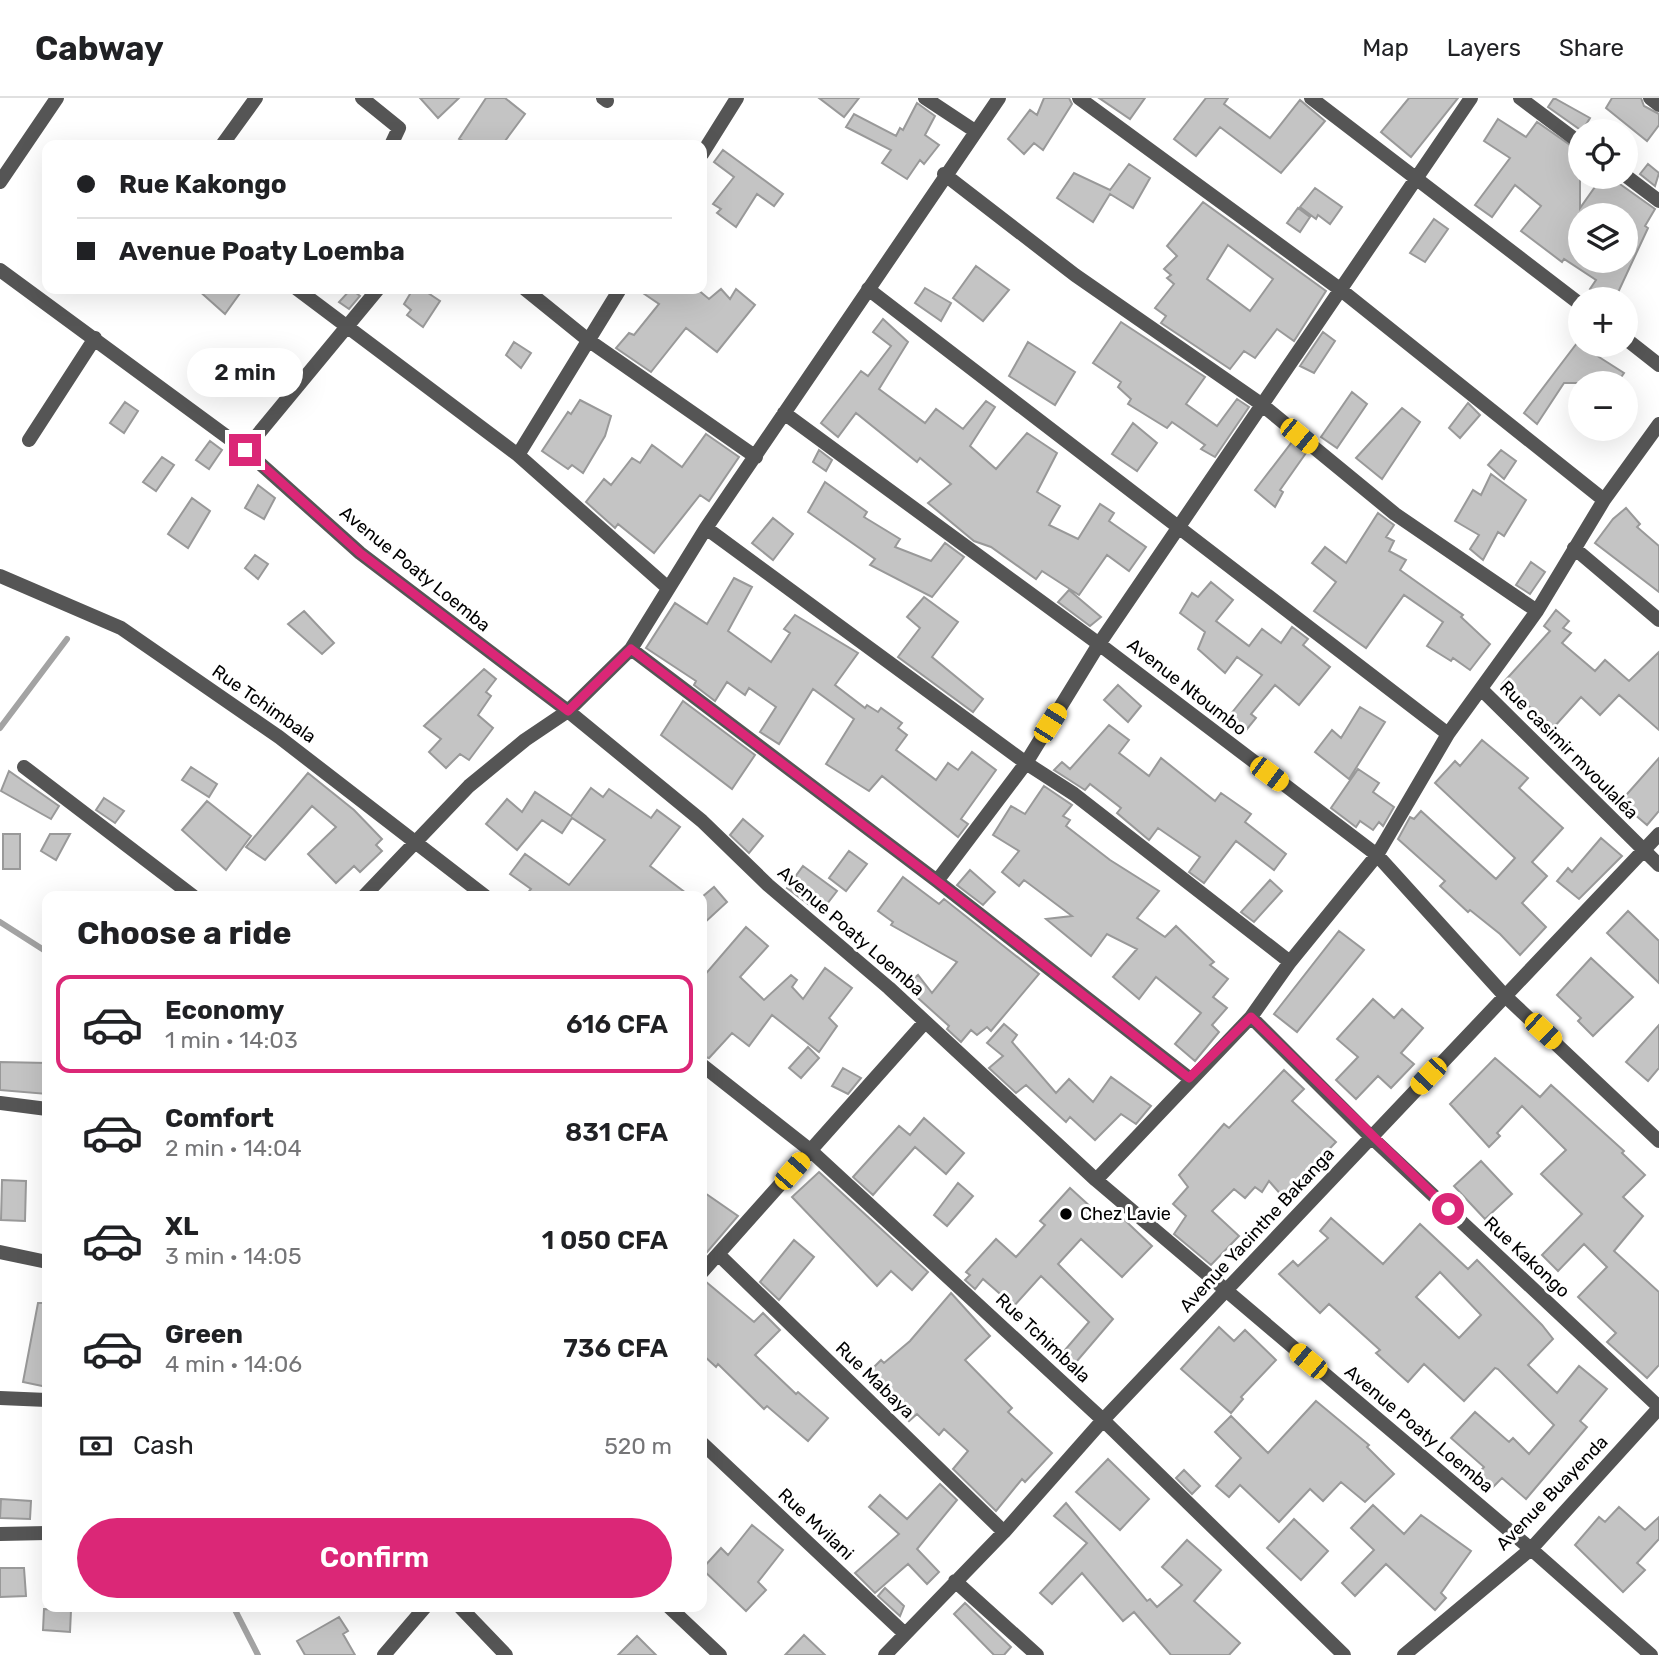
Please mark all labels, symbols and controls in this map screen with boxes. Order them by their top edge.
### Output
text: Cabway [35,29,164,68]
text: Map [1362,34,1409,62]
text: Layers [1447,34,1521,62]
text: Share [1559,34,1624,62]
map controls [1568,119,1638,441]
button: locate [1568,119,1638,189]
text: Rue Kakongo [119,169,287,200]
button: layers [1568,203,1638,273]
text: Avenue Poaty Loemba [119,236,405,267]
button: + [1568,287,1638,357]
callout: 2 min [187,348,303,398]
text: 2 min [214,358,276,386]
button: − [1568,371,1638,441]
car [1277,415,1322,457]
route end [229,434,261,466]
street label: Avenue Poaty Loemba [335,502,495,636]
street label: Avenue Ntoumbo [1123,634,1251,740]
street label: Rue Tchimbala [208,660,320,748]
street label: Rue casimir mvoulaléa [1495,676,1643,824]
car [1030,700,1071,746]
car [1246,753,1293,795]
street label: Avenue Poaty Loemba [773,861,929,1001]
text: Choose a ride [77,914,291,952]
icon: car [81,993,144,1056]
text: Economy [165,995,284,1026]
text: 616 CFA [566,1009,668,1040]
car [1521,1009,1566,1053]
text: 1 min · 14:03 [165,1026,298,1054]
car [1406,1053,1451,1099]
icon: car [81,1101,144,1164]
text: Comfort [165,1103,274,1134]
text: 831 CFA [565,1117,668,1148]
text: 2 min · 14:04 [165,1134,302,1162]
street label: Avenue Yacinthe Bakanga [1175,1143,1339,1317]
car [771,1148,814,1194]
route start [1432,1193,1464,1225]
place label: Chez Lavie [1080,1203,1171,1225]
marker: Chez Lavie [1058,1206,1074,1222]
icon: car [81,1209,144,1272]
text: XL [165,1211,198,1242]
street label: Rue Kakongo [1480,1212,1574,1302]
text: 1 050 CFA [542,1225,668,1256]
text: 3 min · 14:05 [165,1242,302,1270]
street label: Rue Tchimbala [991,1288,1095,1388]
icon: car [81,1317,144,1380]
text: Green [165,1319,243,1350]
text: 736 CFA [563,1333,668,1364]
street label: Rue Mabaya [831,1337,919,1423]
car [1286,1339,1331,1383]
text: 4 min · 14:06 [165,1350,302,1378]
street label: Avenue Poaty Loemba [1340,1360,1498,1498]
icon: cash [77,1427,115,1465]
text: Cash [133,1430,194,1461]
street label: Avenue Buayenda [1492,1431,1612,1555]
text: 520 m [604,1432,672,1460]
street label: Rue Mvilani [774,1483,858,1565]
button: Confirm [77,1518,672,1598]

